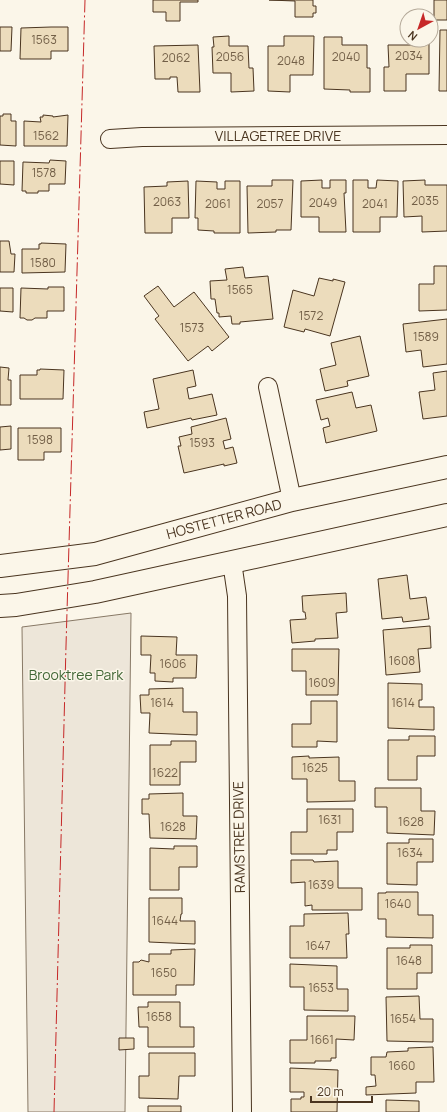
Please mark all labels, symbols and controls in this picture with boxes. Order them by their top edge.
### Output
north arrow [399,8,439,48]
text: N [404,28,420,44]
house number: 1563 [31,31,57,48]
house number: 2034 [395,47,423,64]
house number: 2056 [216,48,244,65]
house number: 2040 [332,48,360,65]
house number: 2062 [162,49,190,66]
house number: 2048 [277,52,305,69]
street label: VILLAGETREE DRIVE [215,126,341,145]
house number: 1562 [33,127,59,144]
house number: 1578 [32,164,56,181]
house number: 2035 [411,192,439,209]
house number: 2063 [153,193,181,210]
house number: 2049 [309,194,337,211]
house number: 2061 [205,195,231,212]
house number: 2057 [256,195,284,212]
house number: 2041 [362,195,388,212]
house number: 1580 [30,254,56,271]
house number: 1565 [227,281,253,298]
house number: 1572 [299,307,323,324]
house number: 1573 [180,319,204,336]
house number: 1589 [413,328,439,345]
house number: 1598 [27,431,53,448]
house number: 1593 [189,434,215,451]
street label: HOSTETTER ROAD [164,494,284,543]
house number: 1608 [389,652,415,669]
house number: 1606 [160,655,186,672]
park label: Brooktree Park [29,665,124,684]
house number: 1609 [309,674,335,691]
house number: 1614 [150,694,174,711]
house number: 1614 [391,694,415,711]
house number: 1625 [302,759,328,776]
house number: 1622 [152,764,178,781]
street label: RAMSTREE DRIVE [228,781,249,893]
house number: 1631 [318,811,342,828]
house number: 1628 [398,813,424,830]
house number: 1628 [160,818,186,835]
house number: 1634 [397,844,423,861]
house number: 1639 [308,876,334,893]
house number: 1640 [385,895,411,912]
house number: 1644 [152,912,178,929]
house number: 1647 [305,937,331,954]
house number: 1648 [396,952,422,969]
house number: 1650 [151,964,177,981]
house number: 1653 [308,979,334,996]
house number: 1658 [146,1008,172,1025]
house number: 1654 [390,1010,416,1027]
house number: 1661 [310,1031,334,1048]
house number: 1660 [389,1057,415,1074]
scale bar [311,1078,372,1104]
text: 20 m [317,1083,344,1100]

